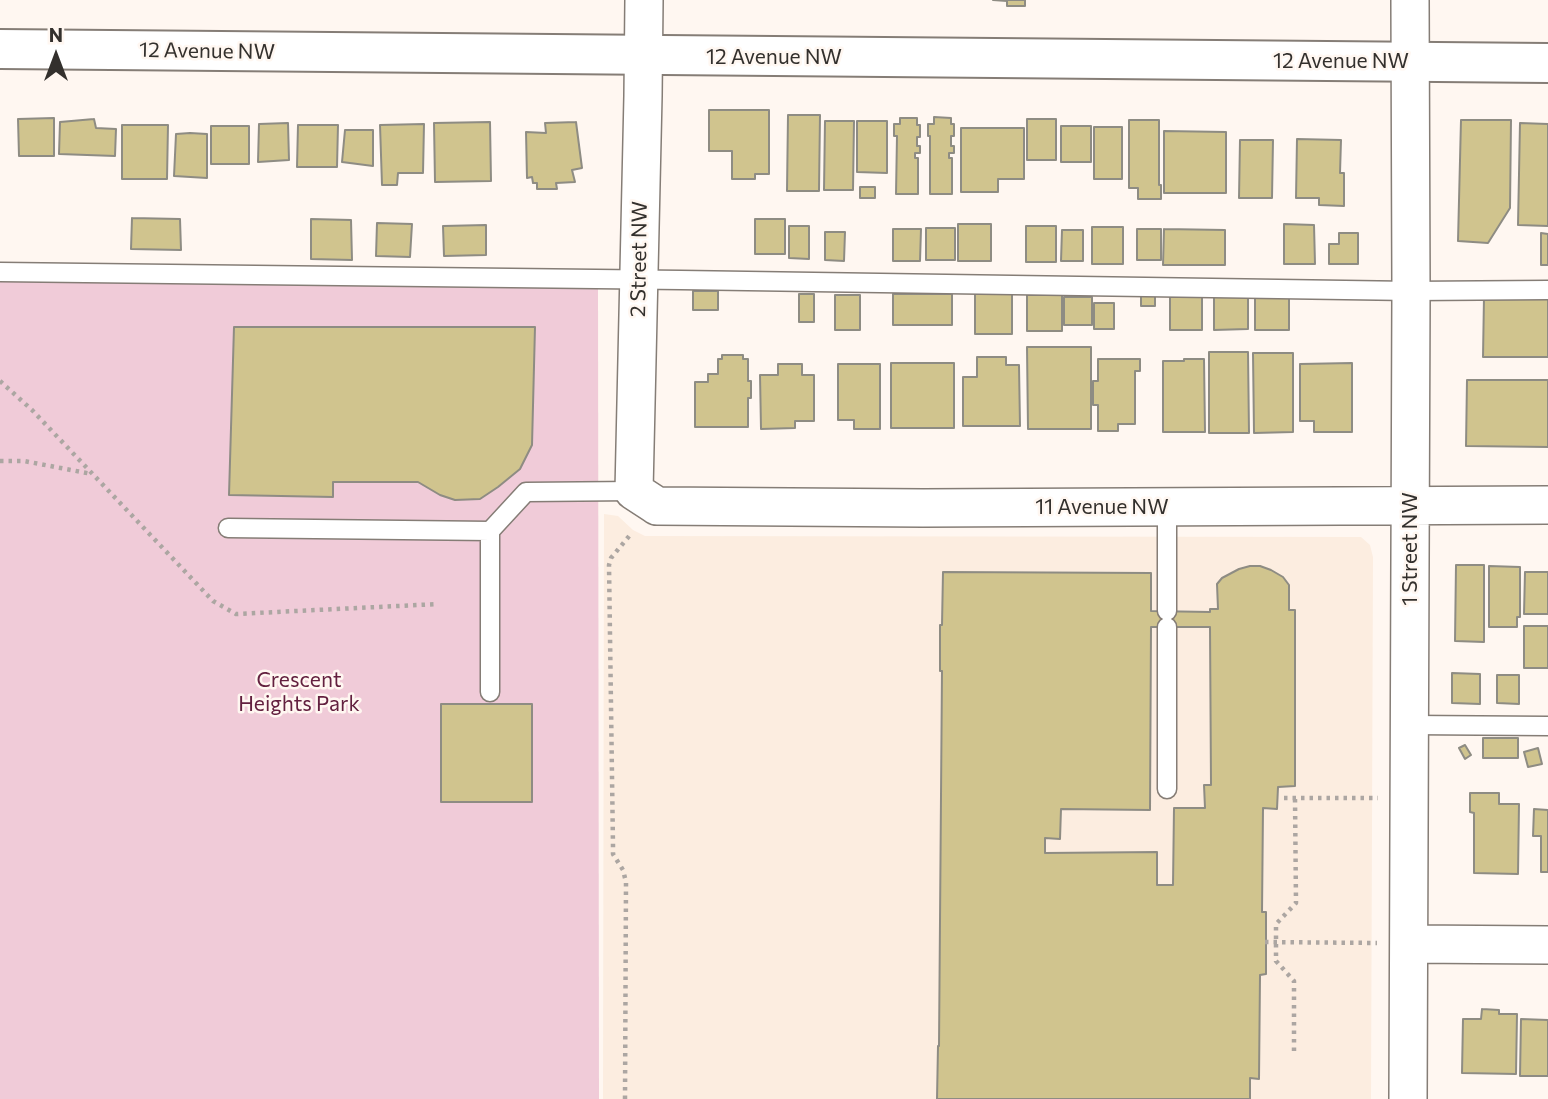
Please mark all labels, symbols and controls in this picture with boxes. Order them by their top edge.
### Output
north arrow [21,21,91,91]
text: N [49,23,63,46]
street label: 12 Avenue NW [139,37,275,65]
street label: 12 Avenue NW [706,44,842,70]
street label: 12 Avenue NW [1273,48,1409,74]
street label: 2 Street NW [625,201,653,317]
street label: 1 Street NW [1397,492,1423,606]
street label: 11 Avenue NW [1035,494,1169,520]
park label: Crescent Heights Park [238,667,360,717]

